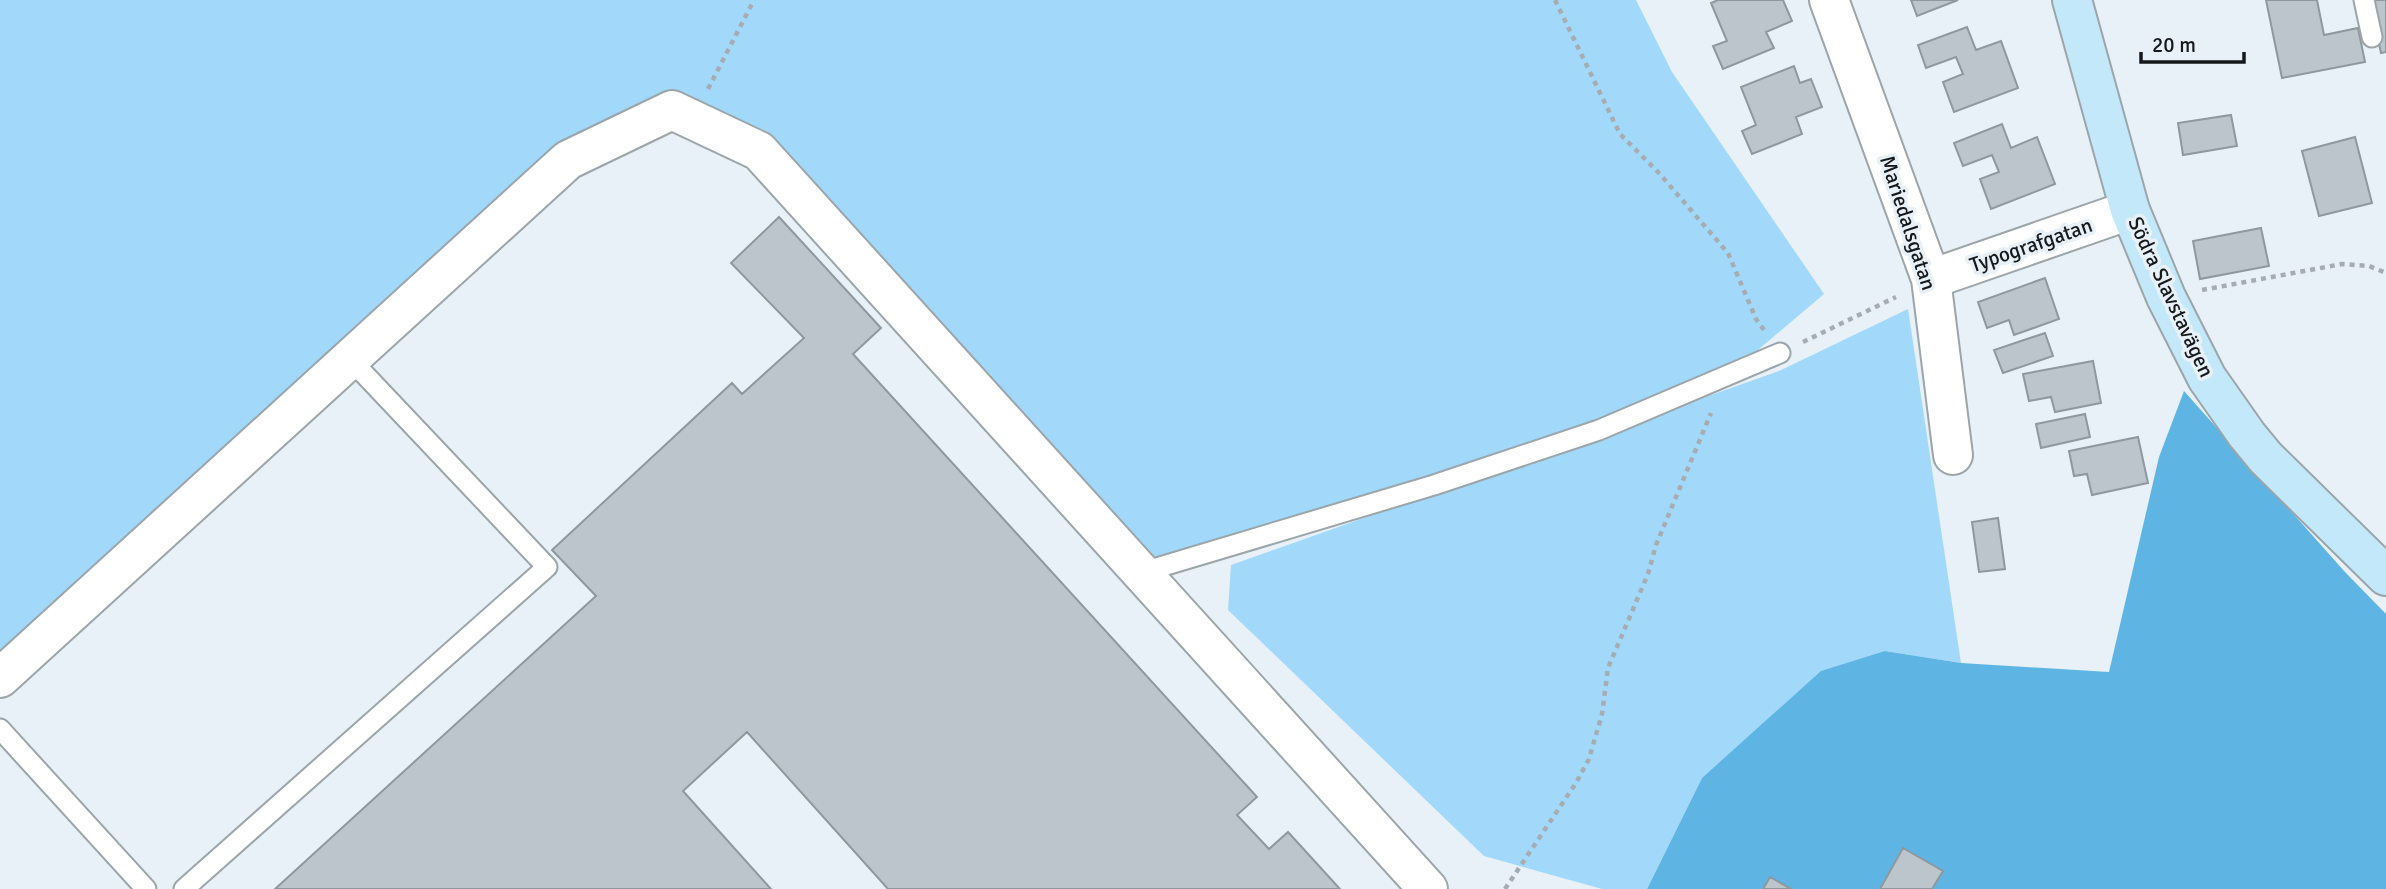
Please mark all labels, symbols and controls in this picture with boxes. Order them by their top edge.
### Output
scale bar [2141,21,2244,65]
text: 20 m [2152,32,2196,58]
street label: Mariedalsgatan [1874,152,1942,294]
street label: Typografgatan [1966,212,2096,278]
street label: Södra Slavstavägen [2122,213,2220,381]

